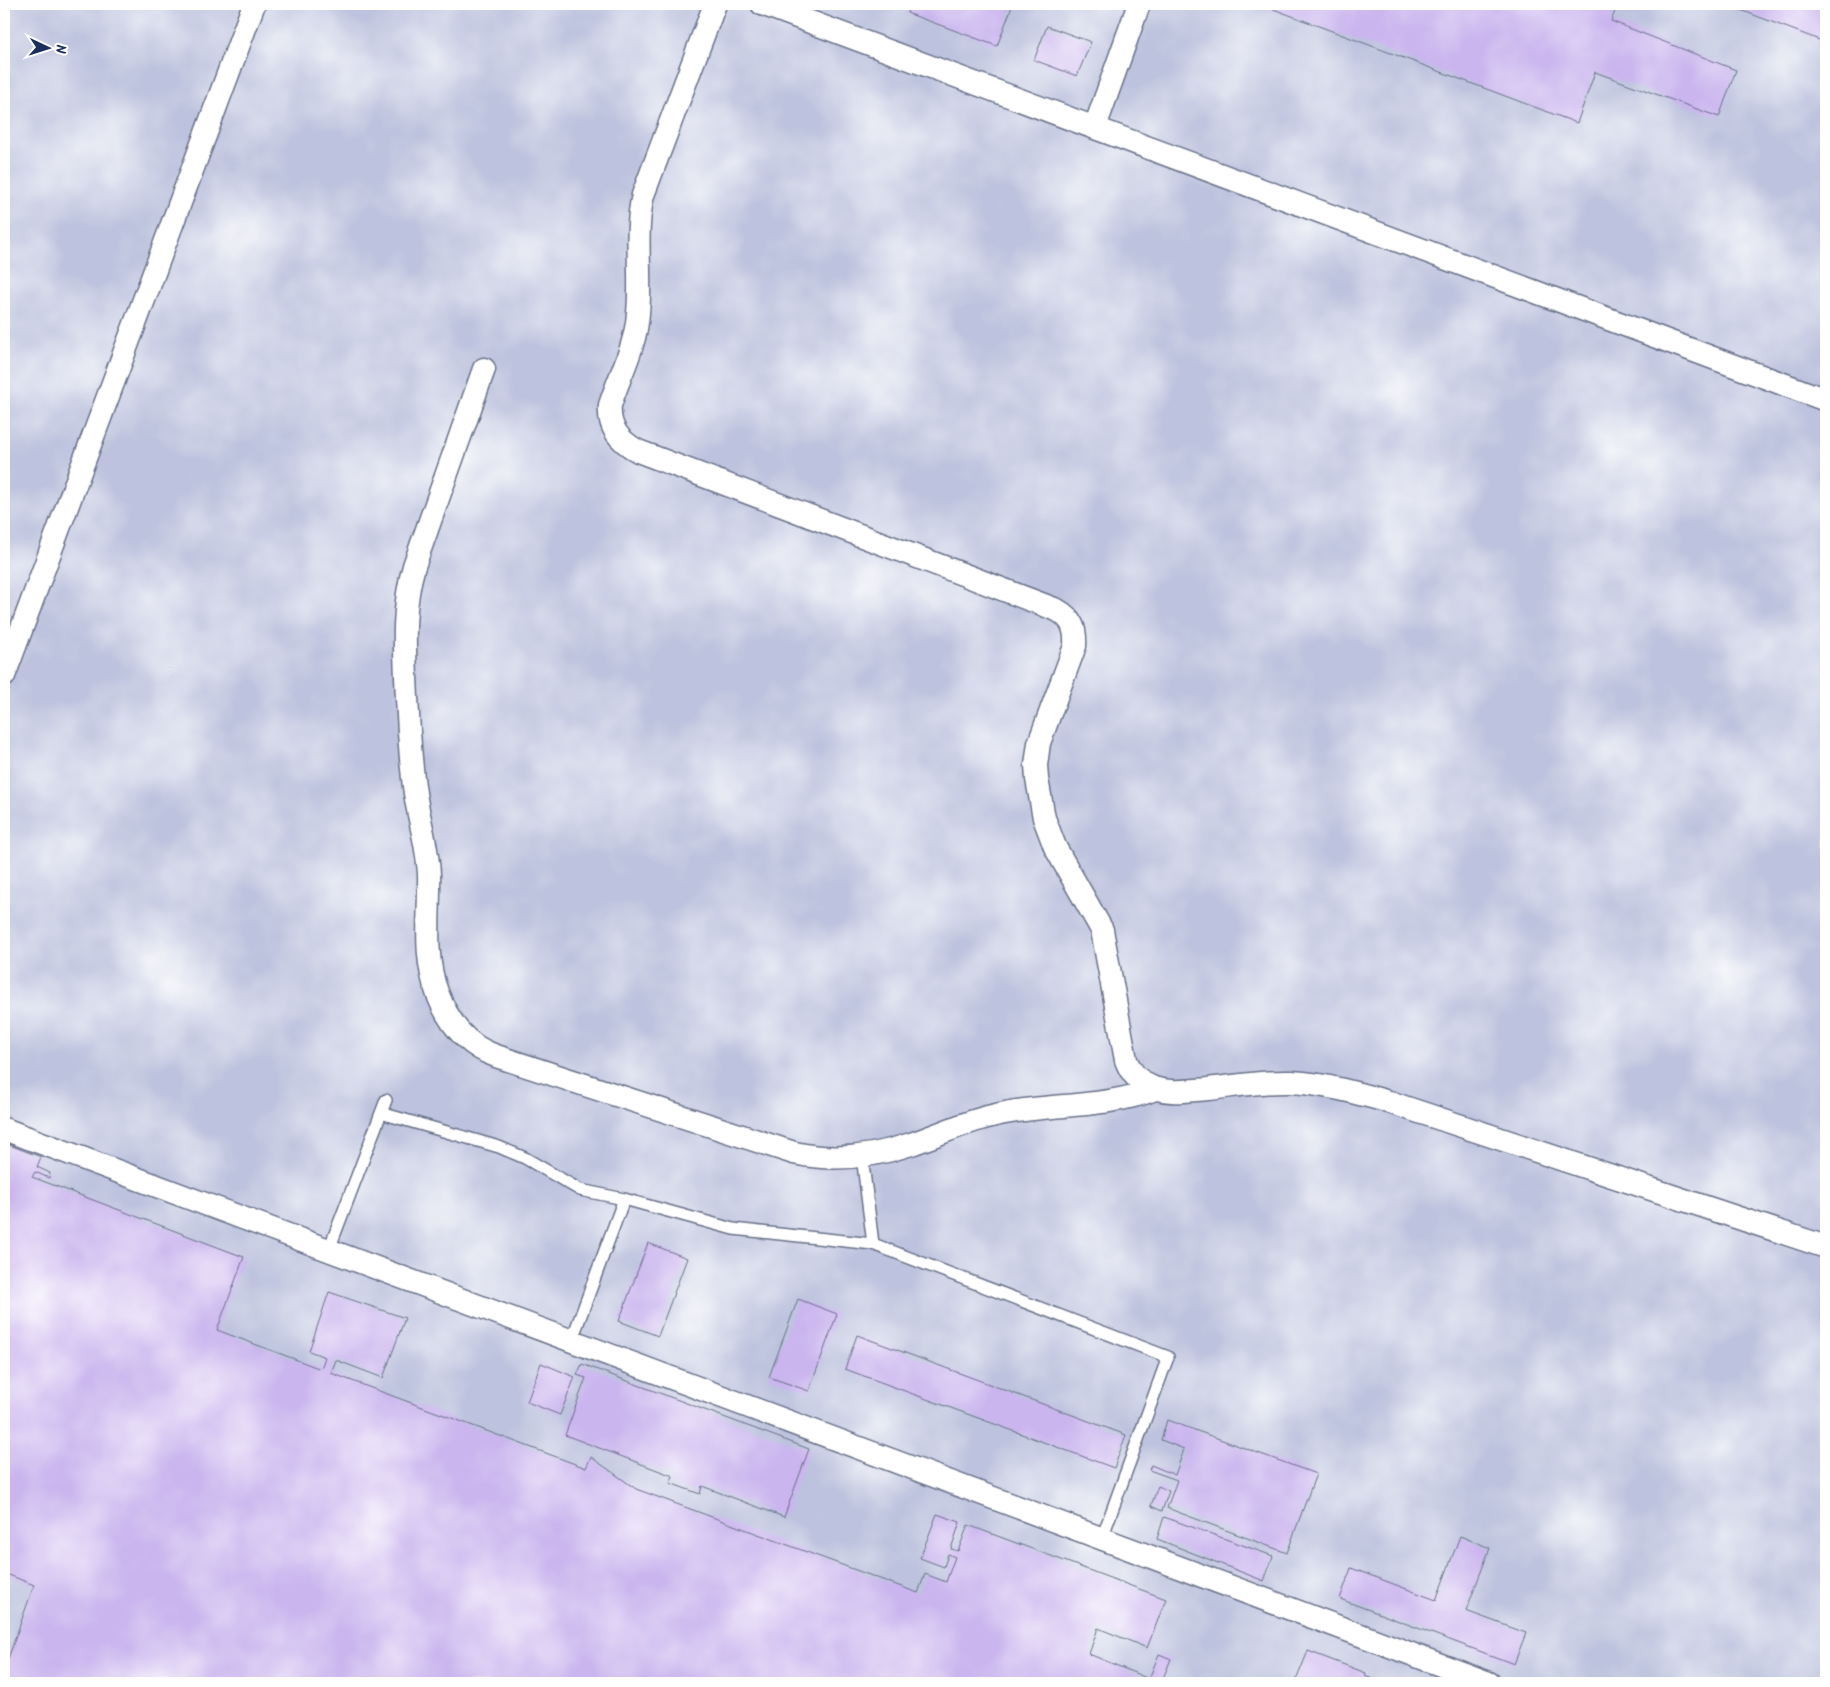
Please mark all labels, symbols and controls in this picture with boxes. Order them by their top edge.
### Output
north arrow [22,22,72,72]
text: N [49,44,71,54]

